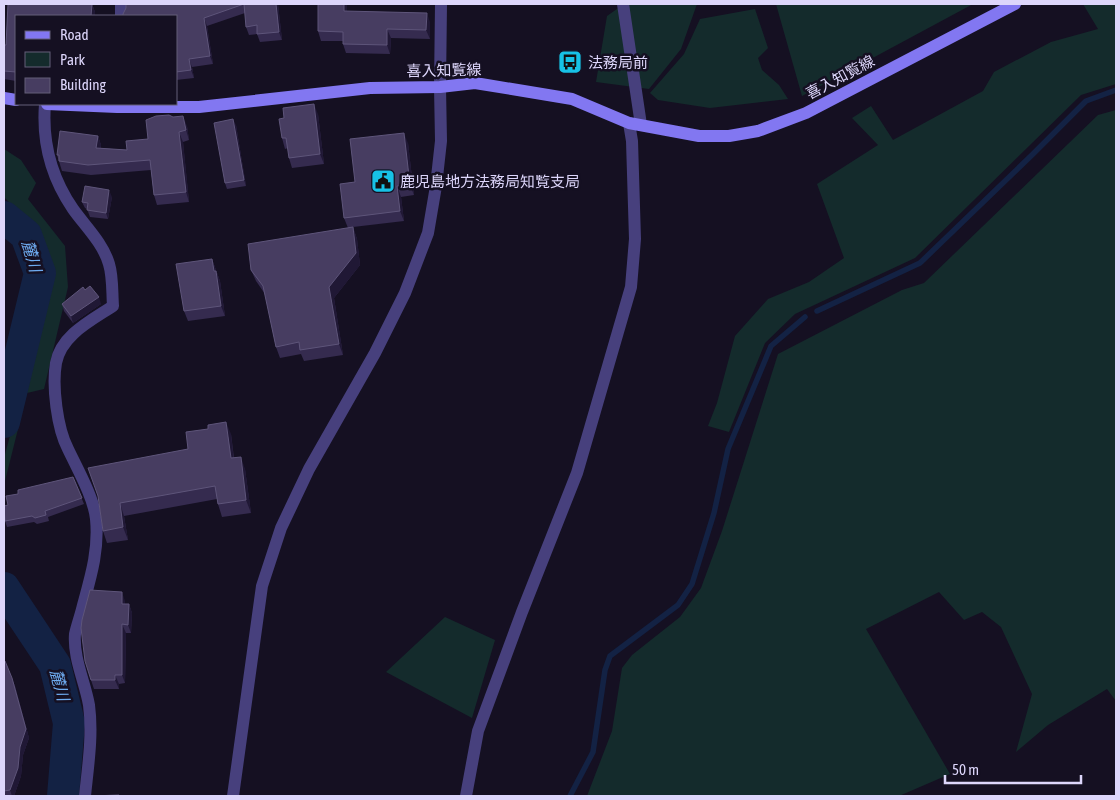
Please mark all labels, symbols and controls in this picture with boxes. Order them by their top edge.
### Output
legend [15,15,178,105]
text: Road [60,26,89,43]
bus stop icon: 法務局前 [557,49,583,75]
text: Park [60,51,85,68]
street label: 喜入知覧線 [803,52,877,102]
place label: 法務局前 [588,54,648,71]
street label: 喜入知覧線 [406,61,482,79]
text: Building [60,76,106,93]
public building icon: 鹿児島地方法務局知覧支局 [370,168,396,194]
place label: 鹿児島地方法務局知覧支局 [400,173,580,190]
water label: 麓川 [19,238,46,276]
water label: 麓川 [47,667,73,705]
scale bar [945,752,1081,784]
text: 50 m [952,761,979,778]

